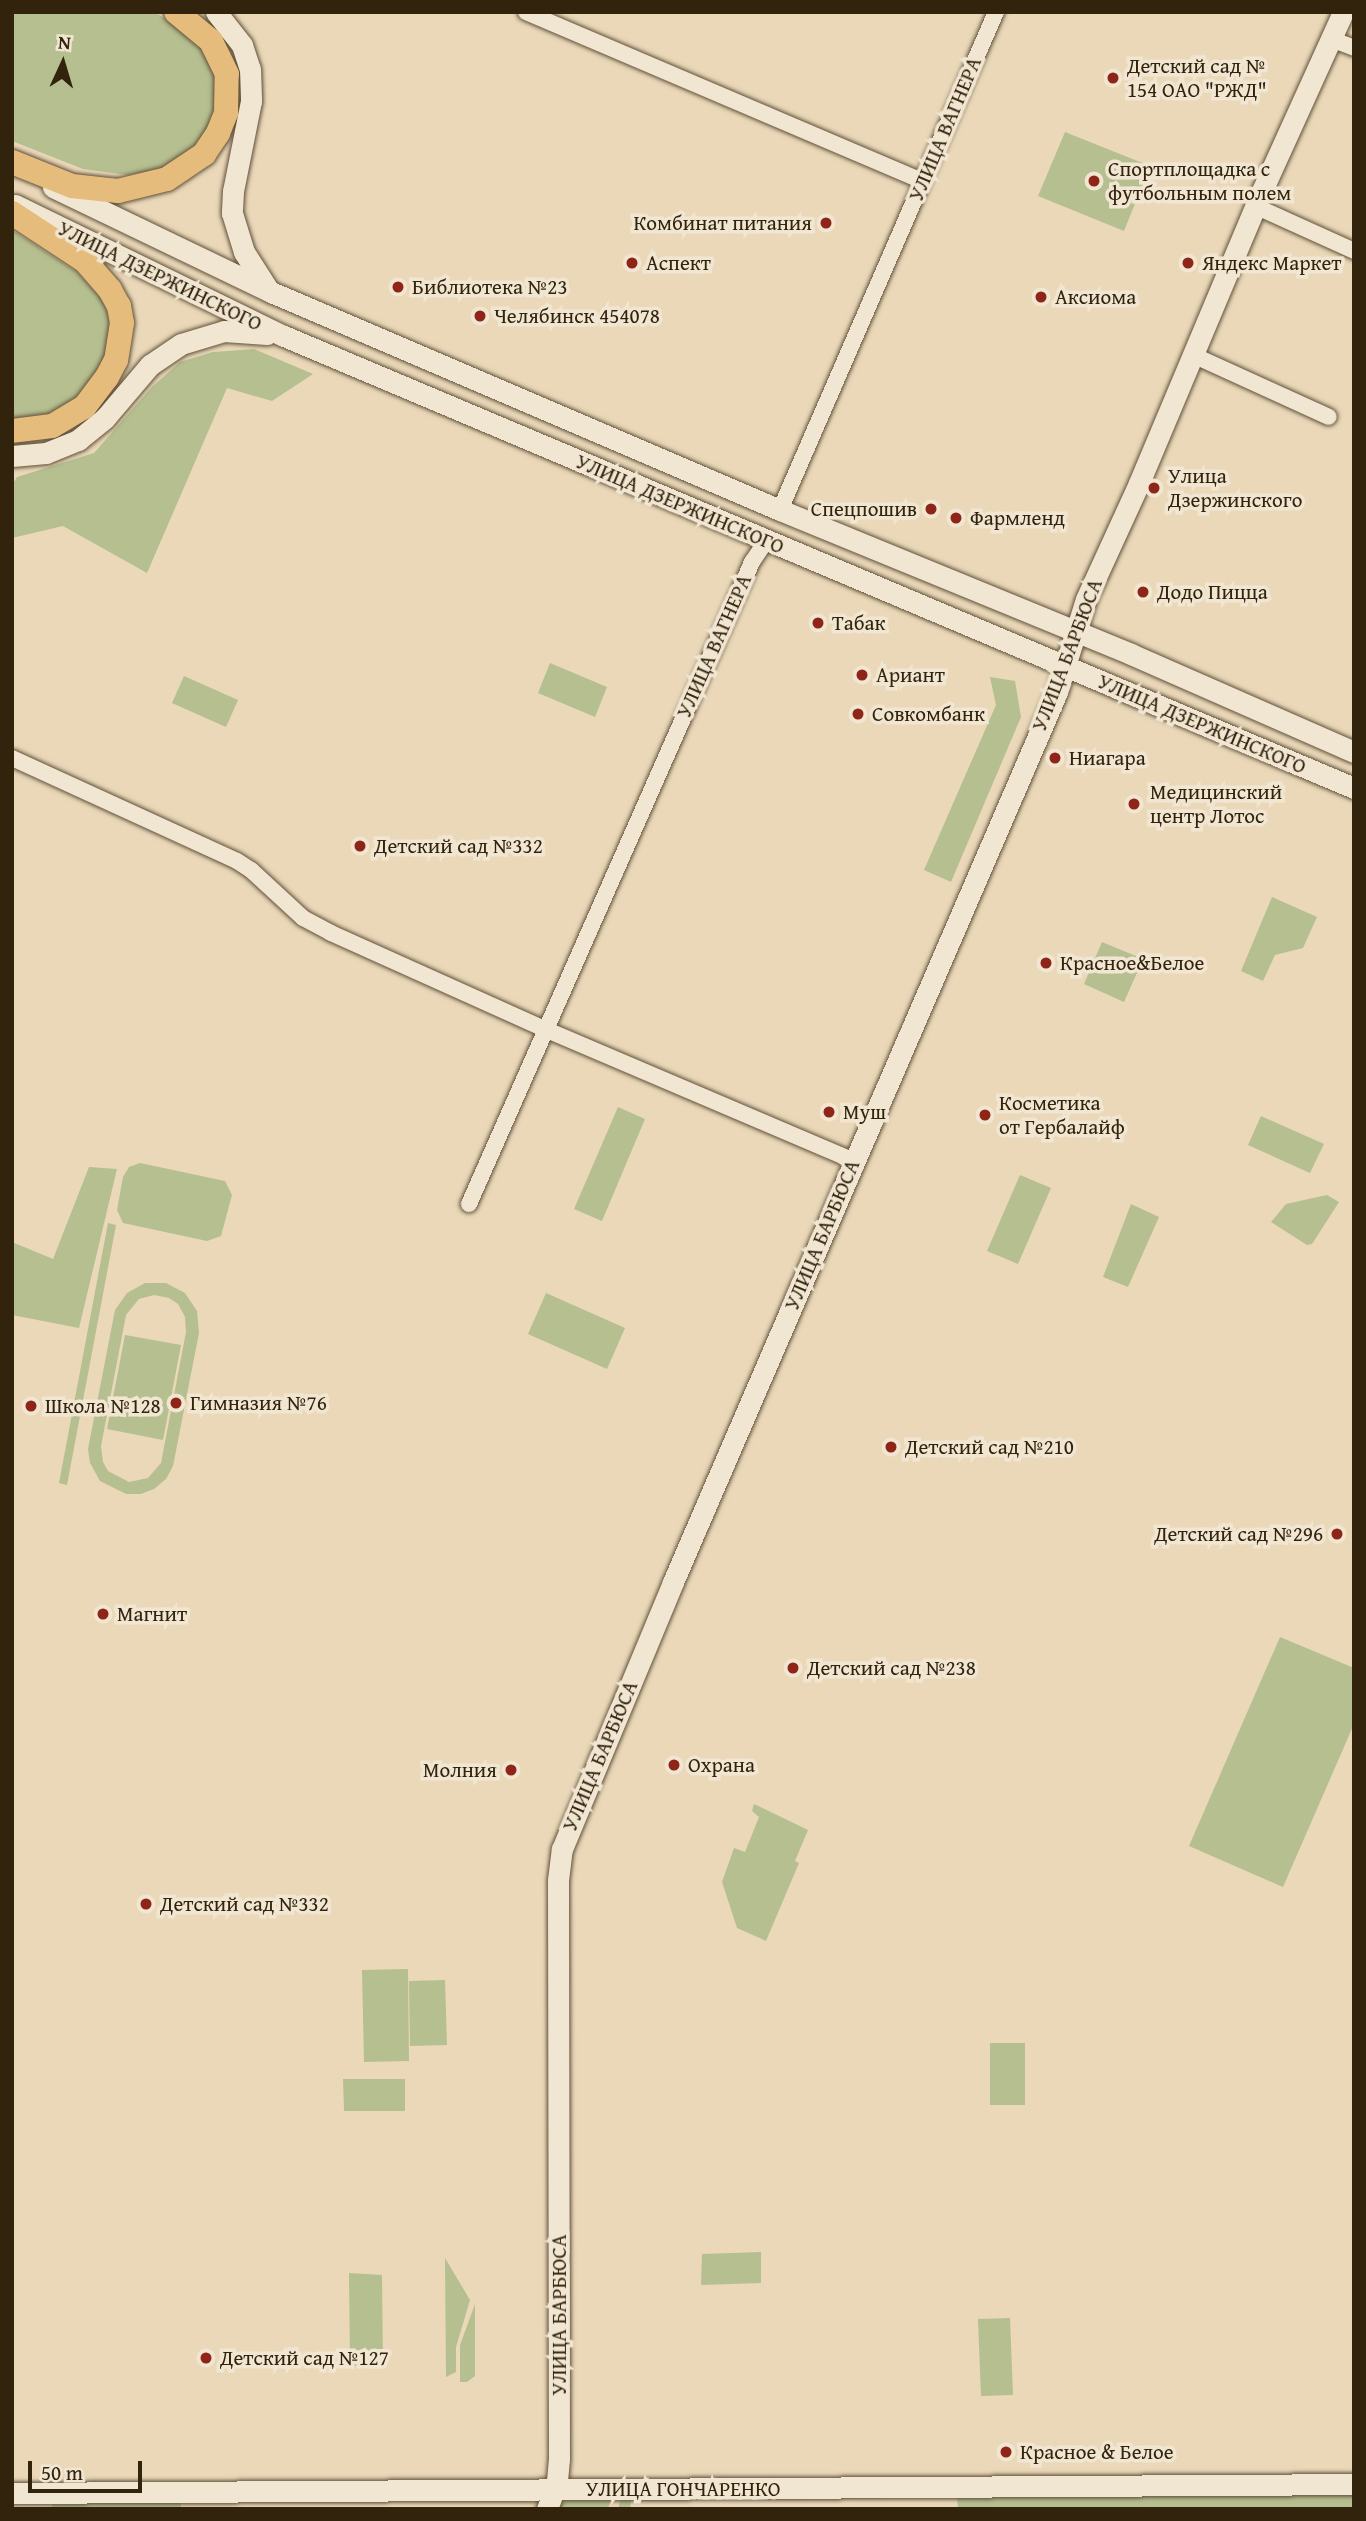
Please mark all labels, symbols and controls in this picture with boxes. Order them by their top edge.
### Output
north arrow [28,28,98,98]
text: N [57,28,72,56]
street label: УЛИЦА ВАГНЕРА [903,53,987,205]
place label: Детский сад № 154 ОАО "РЖД" [1127,53,1267,103]
marker: Детский сад № 154 ОАО "РЖД" [1105,70,1121,86]
place label: Спортплощадка с футбольным полем [1108,156,1291,206]
marker: Спортплощадка с футбольным полем [1086,173,1102,189]
place label: Комбинат питания [633,210,812,236]
marker: Комбинат питания [818,215,834,231]
street label: УЛИЦА ДЗЕРЖИНСКОГО [54,216,266,336]
place label: Аспект [646,250,711,276]
place label: Яндекс Маркет [1202,250,1342,276]
marker: Аспект [624,255,640,271]
marker: Яндекс Маркет [1180,255,1196,271]
place label: Библиотека №23 [412,274,568,300]
marker: Библиотека №23 [390,279,406,295]
place label: Аксиома [1055,284,1136,310]
marker: Аксиома [1033,289,1049,305]
place label: Челябинск 454078 [494,303,660,329]
marker: Челябинск 454078 [472,308,488,324]
street label: УЛИЦА ДЗЕРЖИНСКОГО [572,449,788,559]
place label: Улица Дзержинского [1168,463,1302,513]
marker: Улица Дзержинского [1146,480,1162,496]
place label: Спецпошив [811,496,917,522]
marker: Спецпошив [923,501,939,517]
place label: Фармленд [970,505,1065,531]
marker: Фармленд [948,510,964,526]
street label: УЛИЦА ВАГНЕРА [671,570,757,722]
street label: УЛИЦА БАРБЮСА [1026,575,1108,735]
place label: Додо Пицца [1157,579,1268,605]
marker: Додо Пицца [1135,584,1151,600]
place label: Табак [832,610,886,636]
marker: Табак [810,615,826,631]
place label: Ариант [876,662,945,688]
marker: Ариант [854,667,870,683]
street label: УЛИЦА ДЗЕРЖИНСКОГО [1094,669,1310,779]
place label: Совкомбанк [872,701,985,727]
marker: Совкомбанк [850,706,866,722]
place label: Ниагара [1069,745,1146,771]
marker: Ниагара [1047,750,1063,766]
place label: Медицинский центр Лотос [1150,779,1282,829]
marker: Медицинский центр Лотос [1124,794,1144,814]
place label: Детский cад №332 [374,833,543,859]
marker: Детский cад №332 [352,838,368,854]
place label: Красное&Белое [1060,950,1204,976]
marker: Красное&Белое [1038,955,1054,971]
place label: Косметика от Гербалайф [999,1090,1125,1140]
place label: Муш [843,1099,886,1125]
marker: Муш [821,1104,837,1120]
marker: Косметика от Гербалайф [977,1107,993,1123]
street label: УЛИЦА БАРБЮСА [779,1156,865,1314]
place label: Гимназия №76 [190,1390,327,1416]
place label: Школа №128 [45,1393,161,1419]
marker: Гимназия №76 [168,1395,184,1411]
marker: Школа №128 [23,1398,39,1414]
place label: Детский сад №210 [905,1434,1074,1460]
marker: Детский сад №210 [883,1439,899,1455]
place label: Детский сад №296 [1154,1521,1323,1547]
marker: Детский сад №296 [1329,1526,1345,1542]
place label: Магнит [117,1601,187,1627]
marker: Магнит [95,1606,111,1622]
place label: Детский сад №238 [807,1655,976,1681]
marker: Детский сад №238 [785,1660,801,1676]
street label: УЛИЦА БАРБЮСА [557,1677,643,1835]
place label: Охрана [688,1752,755,1778]
place label: Молния [423,1757,497,1783]
marker: Охрана [666,1757,682,1773]
marker: Молния [503,1762,519,1778]
place label: Детский сад №332 [160,1891,329,1917]
marker: Детский сад №332 [138,1896,154,1912]
street label: УЛИЦА БАРБЮСА [546,2234,572,2396]
place label: Детский сад №127 [220,2345,389,2371]
marker: Детский сад №127 [198,2350,214,2366]
place label: Красное & Белое [1020,2439,1174,2465]
marker: Красное & Белое [998,2444,1014,2460]
scale bar [32,2448,145,2492]
text: 50 m [41,2457,83,2488]
street label: УЛИЦА ГОНЧАРЕНКО [585,2476,781,2502]

